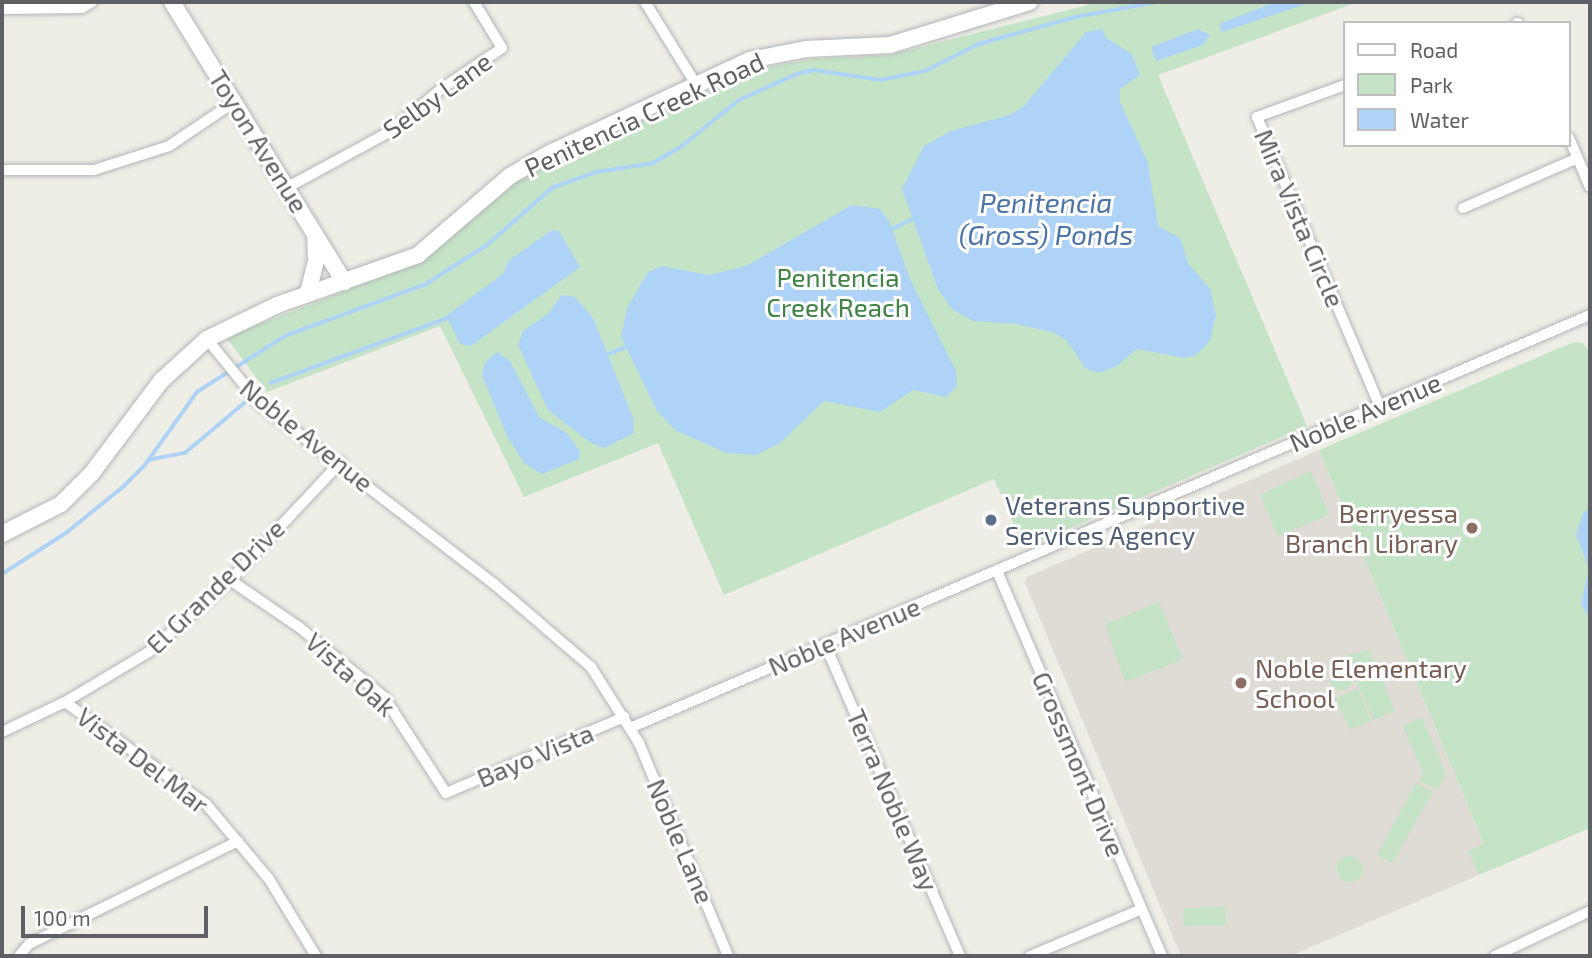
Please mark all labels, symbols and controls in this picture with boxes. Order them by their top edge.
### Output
legend [1344,21,1571,147]
text: Road [1410,37,1458,62]
street label: Selby Lane [376,45,498,145]
street label: Penitencia Creek Road [519,45,769,183]
street label: Toyon Avenue [203,64,315,218]
text: Park [1410,72,1453,97]
text: Water [1410,107,1469,132]
street label: Mira Vista Circle [1248,124,1352,312]
water label: Penitencia (Gross) Ponds [959,185,1133,251]
park label: Penitencia Creek Reach [766,261,910,322]
street label: Noble Avenue [1284,366,1446,458]
street label: Noble Avenue [234,372,380,498]
place label: Veterans Supportive Services Agency [1005,489,1245,550]
place label: Berryessa Branch Library [1285,497,1458,558]
street label: El Grande Drive [139,512,291,660]
marker: Veterans Supportive Services Agency [983,512,999,528]
marker: Berryessa Branch Library [1464,520,1480,536]
street label: Noble Avenue [763,590,925,682]
street label: Vista Oak [300,625,402,723]
place label: Noble Elementary School [1255,652,1467,714]
street label: Grossmont Drive [1026,667,1132,861]
marker: Noble Elementary School [1233,675,1249,691]
street label: Vista Del Mar [71,700,215,820]
street label: Terra Noble Way [841,704,945,896]
street label: Bayo Vista [472,716,598,794]
street label: Noble Lane [641,774,721,908]
scale bar [24,892,212,936]
text: 100 m [34,905,91,930]

